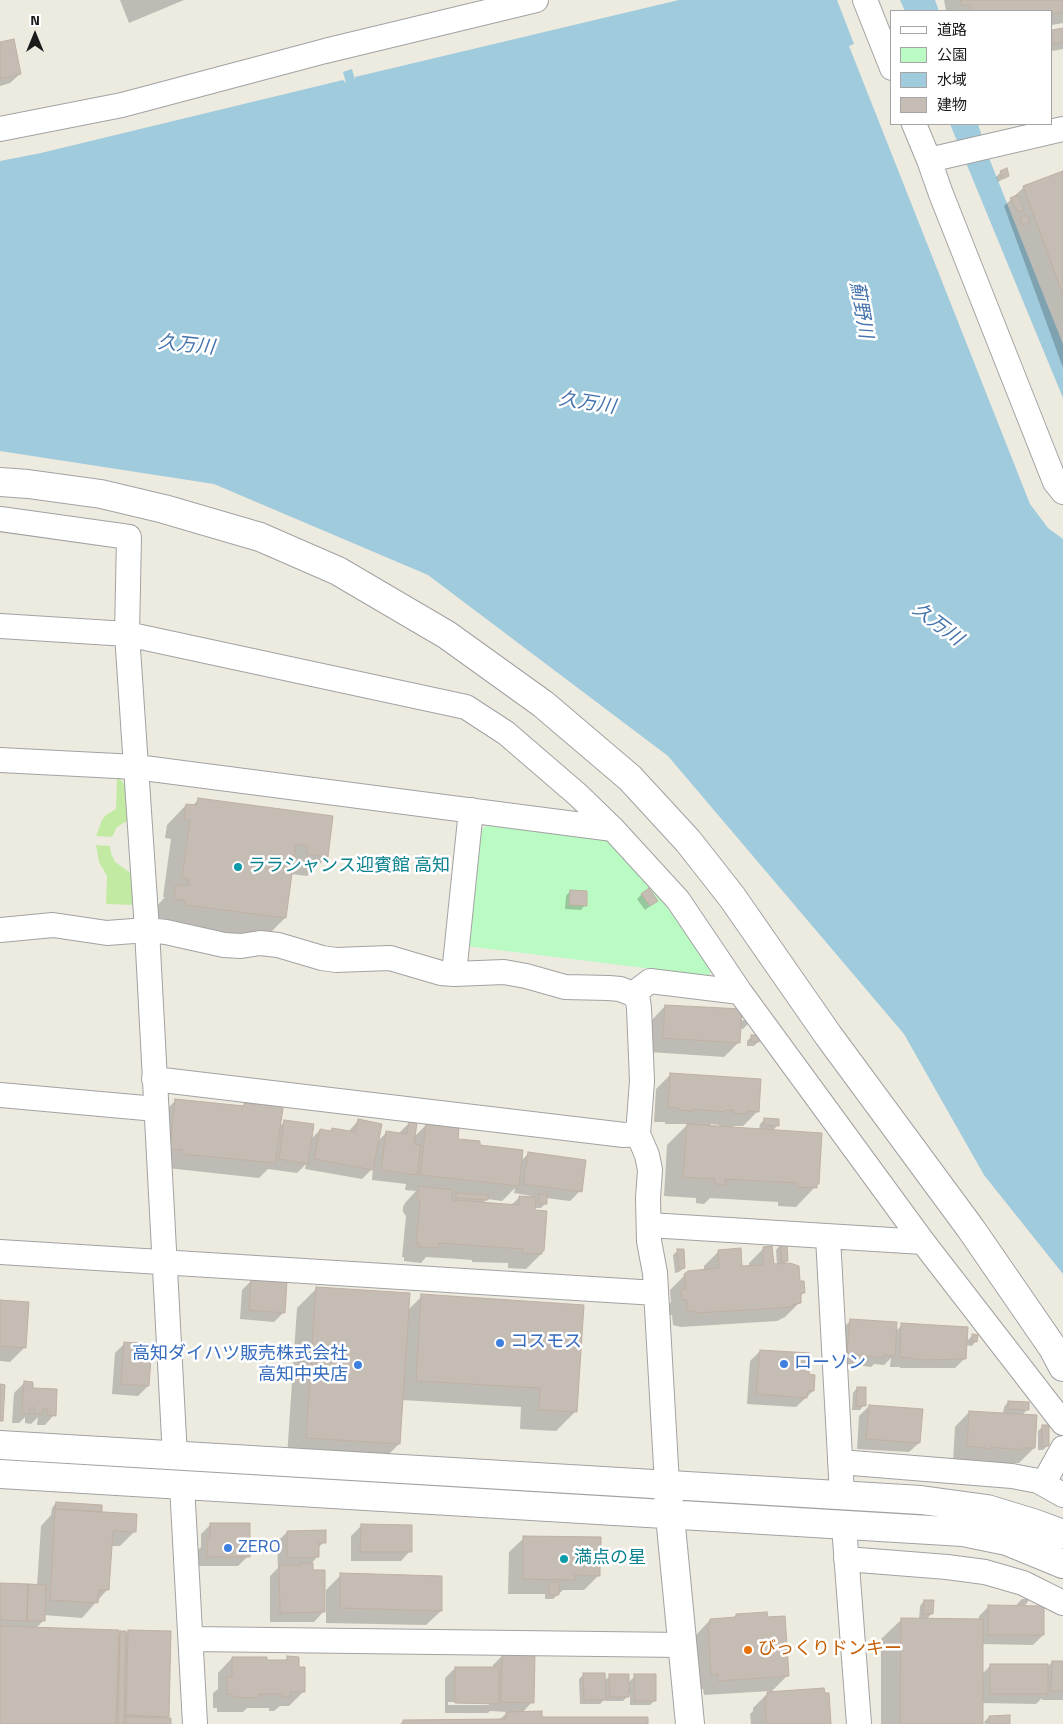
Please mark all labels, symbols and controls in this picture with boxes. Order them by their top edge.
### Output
text: N [30,9,40,30]
north arrow [10,10,60,60]
legend [890,10,1053,125]
text: 道路 [937,18,967,41]
text: 公園 [937,43,967,66]
text: 水域 [937,68,967,91]
text: 建物 [937,93,967,116]
water label: 薊野川 [844,280,876,340]
water label: 久万川 [156,332,216,360]
water label: 久万川 [557,388,617,420]
water label: 久万川 [907,599,967,651]
place label: ララシャンス迎賓館 高知 [248,856,450,878]
marker: ララシャンス迎賓館 高知 [232,861,244,873]
place label: コスモス [510,1332,582,1354]
marker: コスモス [494,1337,506,1349]
place label: 高知ダイハツ販売株式会社 高知中央店 [132,1344,348,1386]
place label: ローソン [794,1353,866,1375]
marker: ローソン [778,1358,790,1370]
marker: 高知ダイハツ販売株式会社 高知中央店 [352,1359,364,1371]
place label: ZERO [238,1537,281,1559]
marker: ZERO [222,1542,234,1554]
place label: 満点の星 [574,1548,646,1570]
marker: 満点の星 [558,1553,570,1565]
place label: びっくりドンキー [758,1639,902,1661]
marker: びっくりドンキー [742,1644,754,1656]

